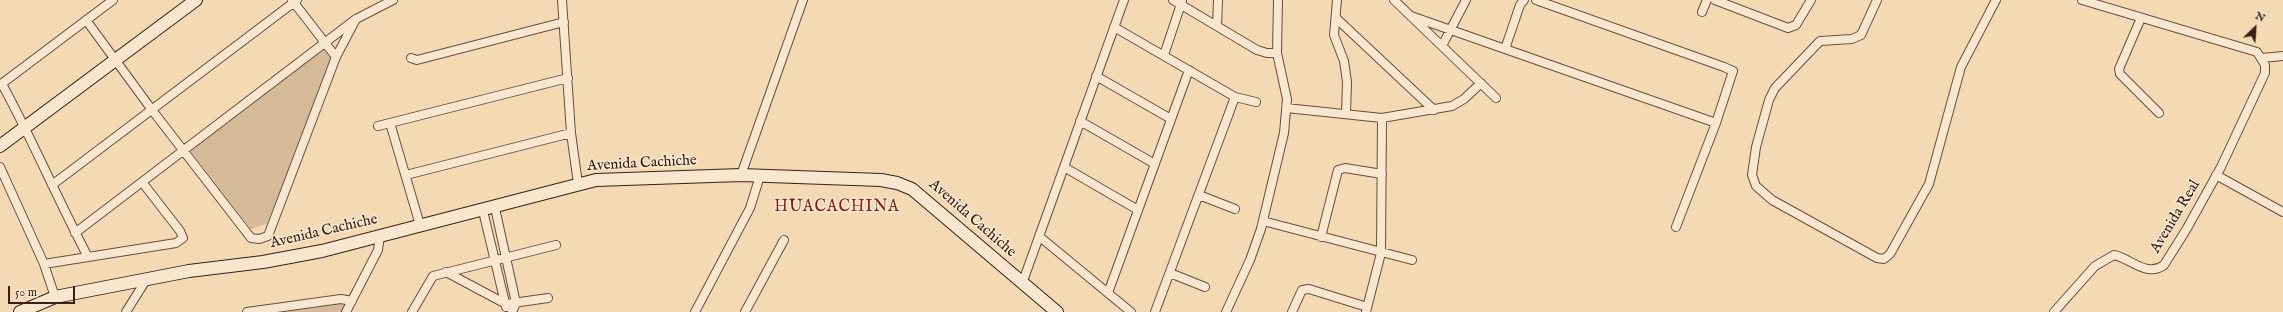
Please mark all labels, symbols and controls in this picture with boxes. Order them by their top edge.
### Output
north arrow [2235,8,2275,48]
text: N [2253,9,2267,25]
street label: Avenida Cachiche [587,152,697,176]
street label: Avenida Cachiche [925,176,1019,262]
street label: Avenida Real [2147,177,2205,257]
district label: HUACACHINA [774,198,900,218]
street label: Avenida Cachiche [268,211,380,253]
scale bar [10,278,77,304]
text: 50 m [15,285,37,300]

